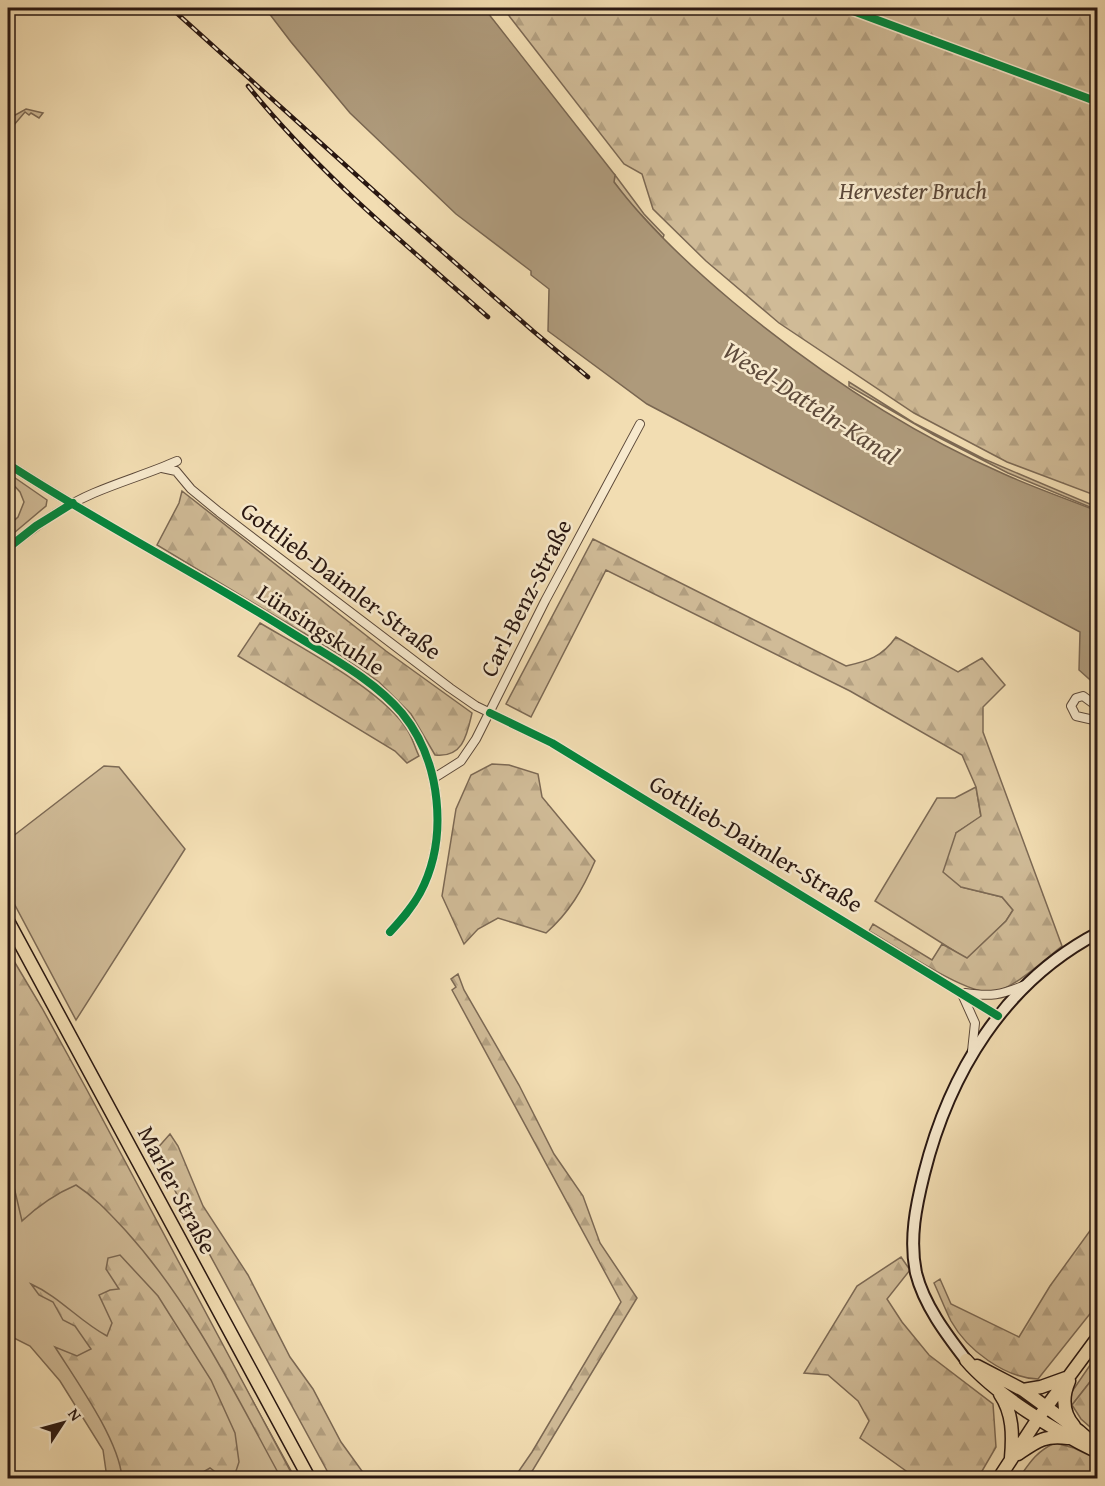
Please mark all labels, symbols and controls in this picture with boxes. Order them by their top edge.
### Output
park label: Hervester Bruch [838,173,987,208]
water label: Wesel-Datteln-Kanal [715,331,907,474]
street label: Gottlieb-Daimler-Straße [233,493,449,668]
street label: Carl-Benz-Straße [471,513,580,683]
street label: Lünsingskuhle [251,575,392,684]
street label: Gottlieb-Daimler-Straße [643,766,870,921]
street label: Marler Straße [129,1119,226,1260]
north arrow [33,1393,93,1453]
text: N [62,1403,88,1426]

